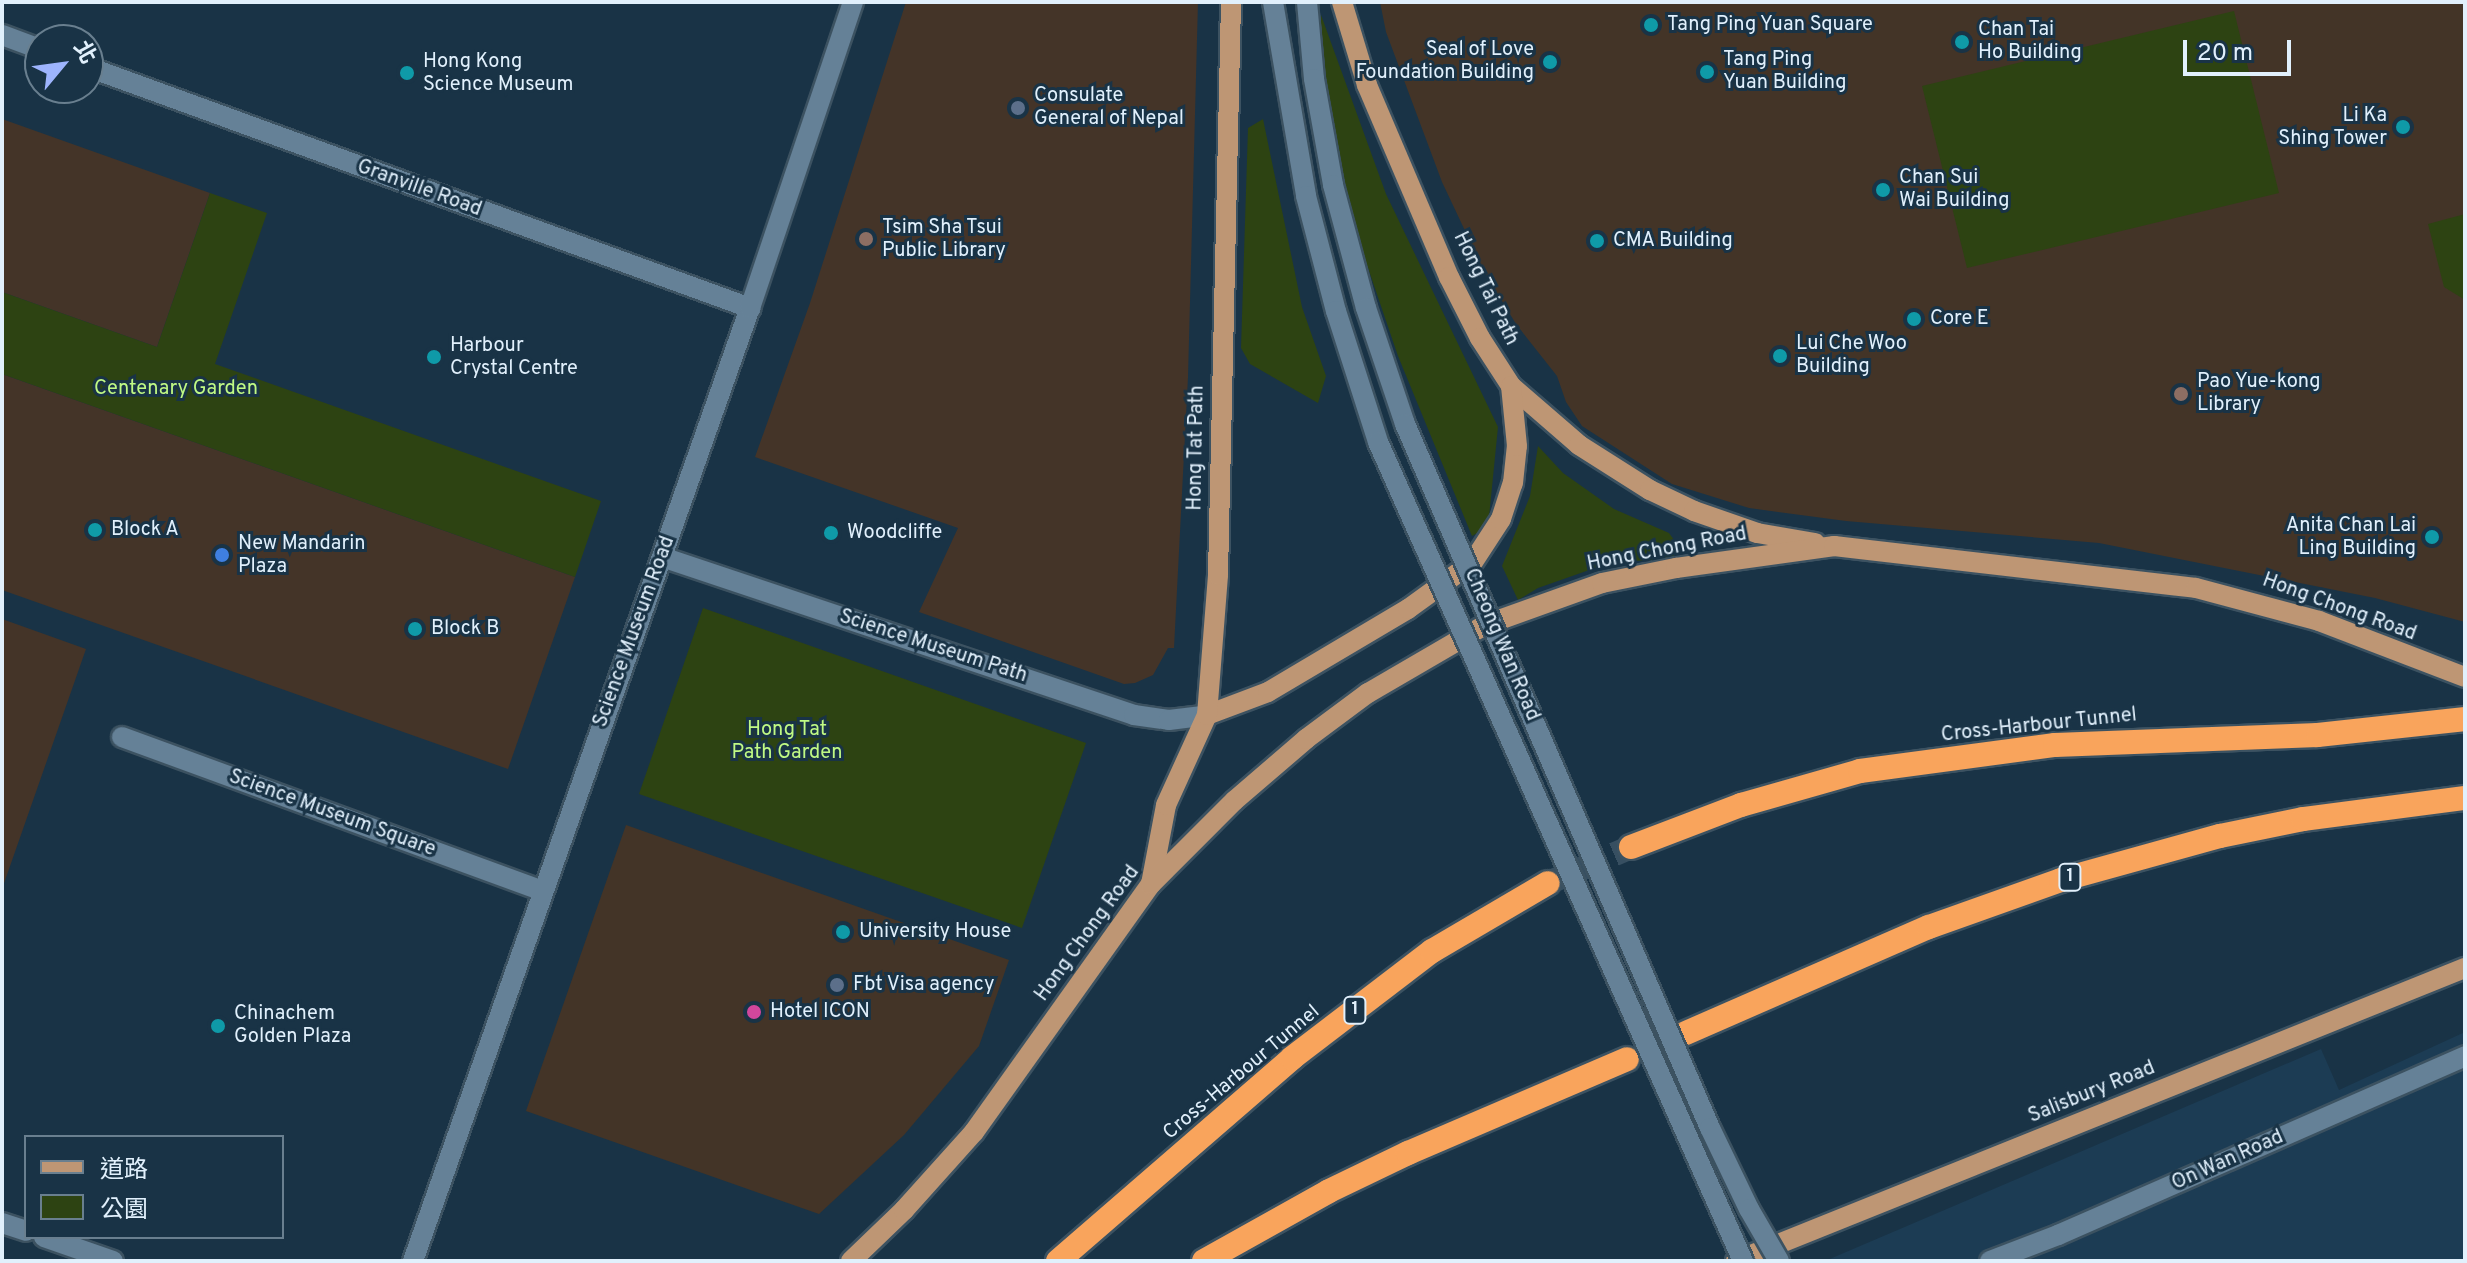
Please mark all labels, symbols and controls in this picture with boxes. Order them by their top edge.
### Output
place label: Tang Ping Yuan Square [1667,13,1874,37]
marker: Tang Ping Yuan Square [1642,16,1660,34]
place label: Chan Tai Ho Building [1978,18,2082,65]
north arrow [24,24,104,104]
scale bar [2187,24,2295,74]
marker: Chan Tai Ho Building [1953,33,1971,51]
text: 北 [67,37,101,69]
place label: Seal of Love Foundation Building [1356,38,1534,85]
text: 20 m [2197,39,2253,69]
place label: Tang Ping Yuan Building [1723,48,1846,95]
place label: Hong Kong Science Museum [423,50,573,97]
marker: Seal of Love Foundation Building [1541,53,1559,71]
marker: Tang Ping Yuan Building [1698,63,1716,81]
marker: Hong Kong Science Museum [398,64,416,82]
place label: Consulate General of Nepal [1034,84,1184,131]
marker: Consulate General of Nepal [1009,99,1027,117]
place label: Li Ka Shing Tower [2278,104,2387,151]
marker: Li Ka Shing Tower [2394,118,2412,136]
street label: Granville Road [353,155,485,223]
place label: Chan Sui Wai Building [1899,166,2009,213]
marker: Chan Sui Wai Building [1874,181,1892,199]
place label: Tsim Sha Tsui Public Library [882,216,1006,263]
street label: Hong Tai Path [1447,228,1523,350]
place label: CMA Building [1613,229,1734,253]
marker: Tsim Sha Tsui Public Library [857,230,875,248]
marker: CMA Building [1588,232,1606,250]
place label: Core E [1930,307,1989,331]
marker: Core E [1905,310,1923,328]
place label: Lui Che Woo Building [1796,332,1907,379]
place label: Harbour Crystal Centre [450,334,578,381]
marker: Lui Che Woo Building [1771,347,1789,365]
marker: Harbour Crystal Centre [425,348,443,366]
place label: Pao Yue-kong Library [2197,370,2321,417]
park label: Centenary Garden [94,377,258,401]
street label: Hong Tat Path [1184,385,1210,511]
marker: Pao Yue-kong Library [2172,385,2190,403]
place label: Anita Chan Lai Ling Building [2286,514,2416,561]
place label: Block A [111,518,180,542]
marker: Block A [86,521,104,539]
place label: Woodcliffe [847,521,942,545]
street label: Hong Chong Road [1585,523,1749,577]
marker: Woodcliffe [822,524,840,542]
marker: Anita Chan Lai Ling Building [2423,528,2441,546]
place label: New Mandarin Plaza [238,532,366,579]
street label: Science Museum Road [589,533,681,731]
marker: New Mandarin Plaza [213,546,231,564]
street label: Cheong Wan Road [1458,565,1544,725]
street label: Hong Chong Road [2259,569,2419,647]
street label: Science Museum Path [836,605,1030,689]
place label: Block B [431,617,499,641]
marker: Block B [406,620,424,638]
street label: Cross-Harbour Tunnel [1940,704,2138,748]
park label: Hong Tat Path Garden [732,718,842,765]
street label: Science Museum Square [225,765,439,863]
street label: Hong Chong Road [1031,861,1145,1007]
road number: 1 [2058,863,2082,891]
place label: University House [859,920,1011,944]
marker: University House [834,923,852,941]
place label: Fbt Visa agency [853,973,995,997]
marker: Fbt Visa agency [828,976,846,994]
road number: 1 [1343,996,1367,1024]
place label: Hotel ICON [770,1000,870,1024]
street label: Cross-Harbour Tunnel [1159,1000,1325,1146]
place label: Chinachem Golden Plaza [234,1002,351,1049]
marker: Hotel ICON [745,1003,763,1021]
marker: Chinachem Golden Plaza [209,1017,227,1035]
street label: Salisbury Road [2025,1057,2159,1129]
street label: On Wan Road [2168,1126,2288,1196]
legend [24,1135,284,1239]
text: 道路 [100,1156,148,1186]
text: 公園 [100,1196,148,1226]

